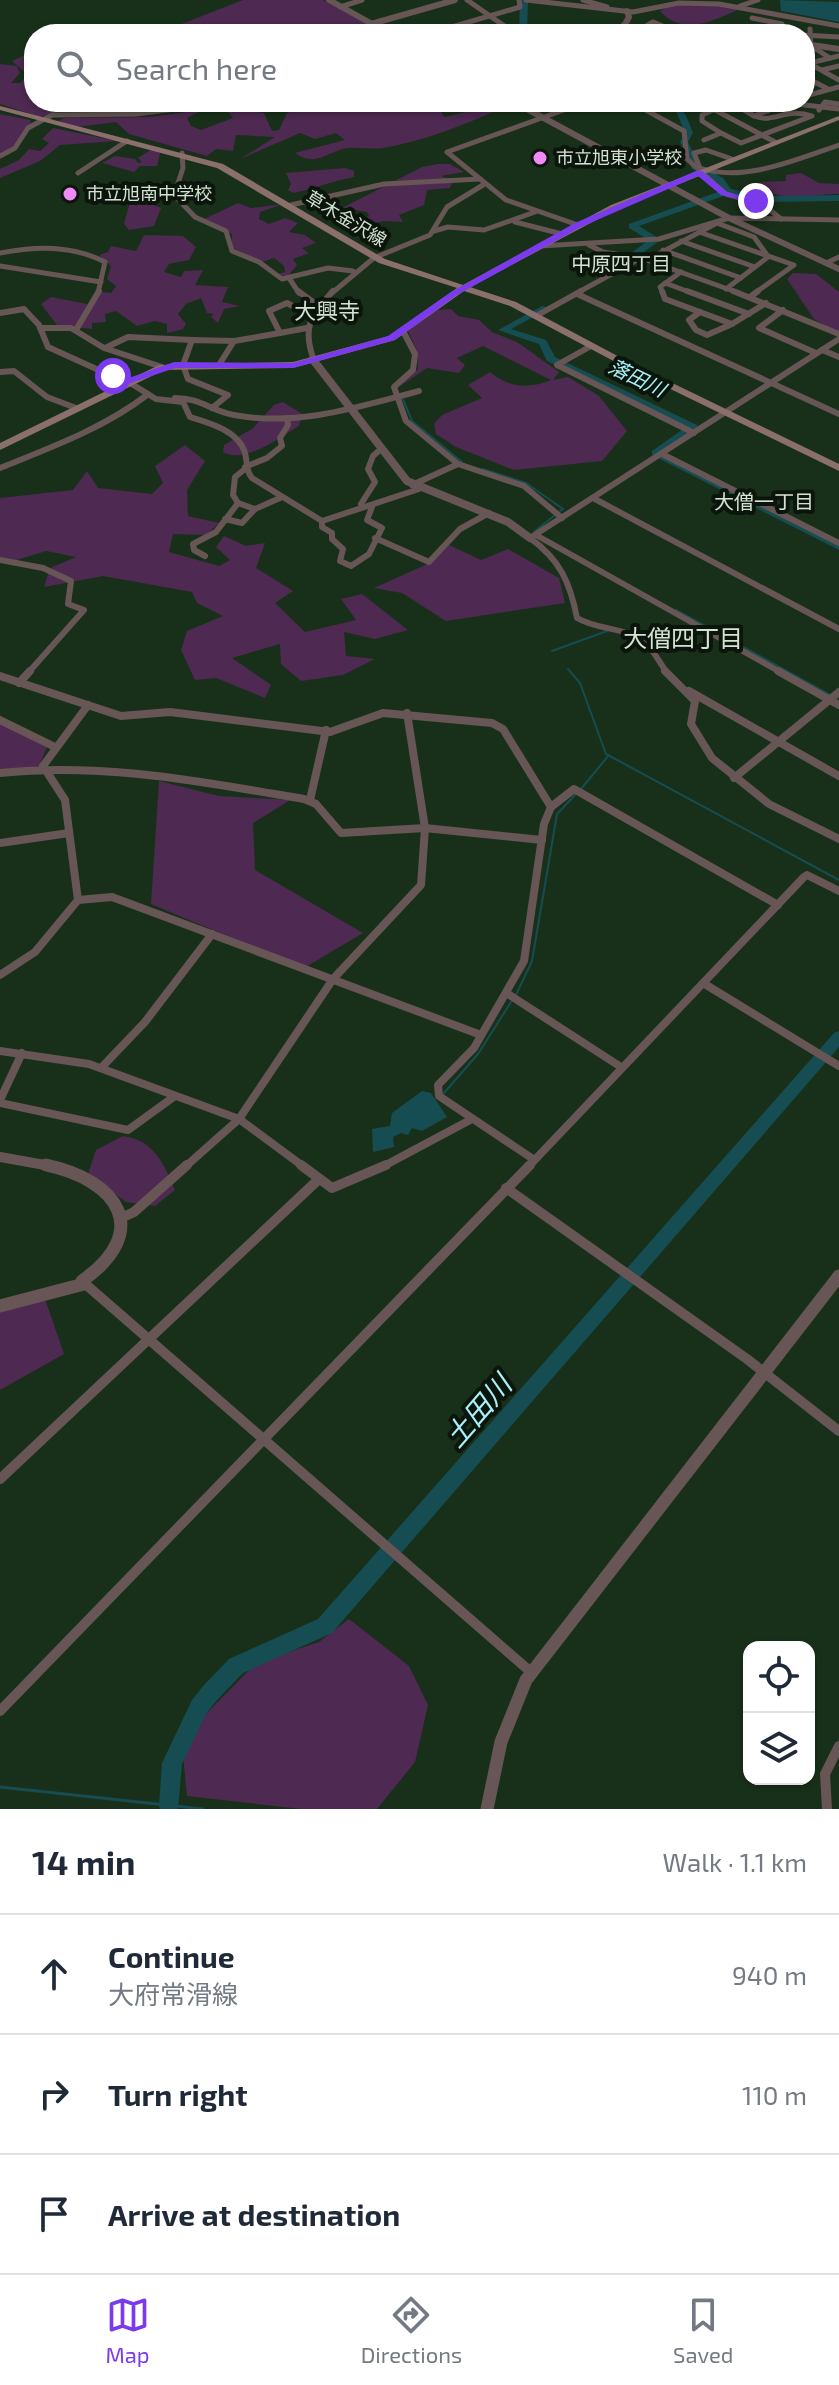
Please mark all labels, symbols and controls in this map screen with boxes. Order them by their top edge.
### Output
search box [24,24,815,112]
icon: search [52,46,96,90]
text: Search here [116,50,277,86]
place label: 市立旭東小学校 [556,146,682,168]
marker: 市立旭東小学校 [531,149,549,167]
place label: 市立旭南中学校 [86,182,212,204]
route end [738,183,774,219]
marker: 市立旭南中学校 [61,185,79,203]
street label: 草木金沢線 [302,186,391,251]
district label: 中原四丁目 [571,251,671,275]
district label: 大興寺 [294,297,360,323]
water label: 落田川 [605,353,671,402]
route start [95,358,131,394]
district label: 大僧一丁目 [714,489,814,513]
district label: 大僧四丁目 [623,623,743,652]
water label: 土田川 [437,1365,520,1453]
map controls [743,1641,815,1785]
button: locate [743,1641,815,1713]
button: layers [743,1713,815,1785]
text: 14 min [32,1841,135,1882]
text: Walk · 1.1 km [663,1846,807,1877]
text: Continue [108,1938,235,1974]
icon: ahead [32,1952,76,1996]
text: 940 m [732,1959,807,1990]
text: 大府常滑線 [108,1978,238,2009]
icon: right [32,2072,76,2116]
text: Turn right [108,2076,248,2112]
text: 110 m [742,2079,807,2110]
icon: arrive [32,2192,76,2236]
text: Arrive at destination [108,2196,400,2232]
tab: Map [106,2293,150,2367]
tab: Directions [361,2293,462,2367]
tab: Saved [673,2293,733,2367]

